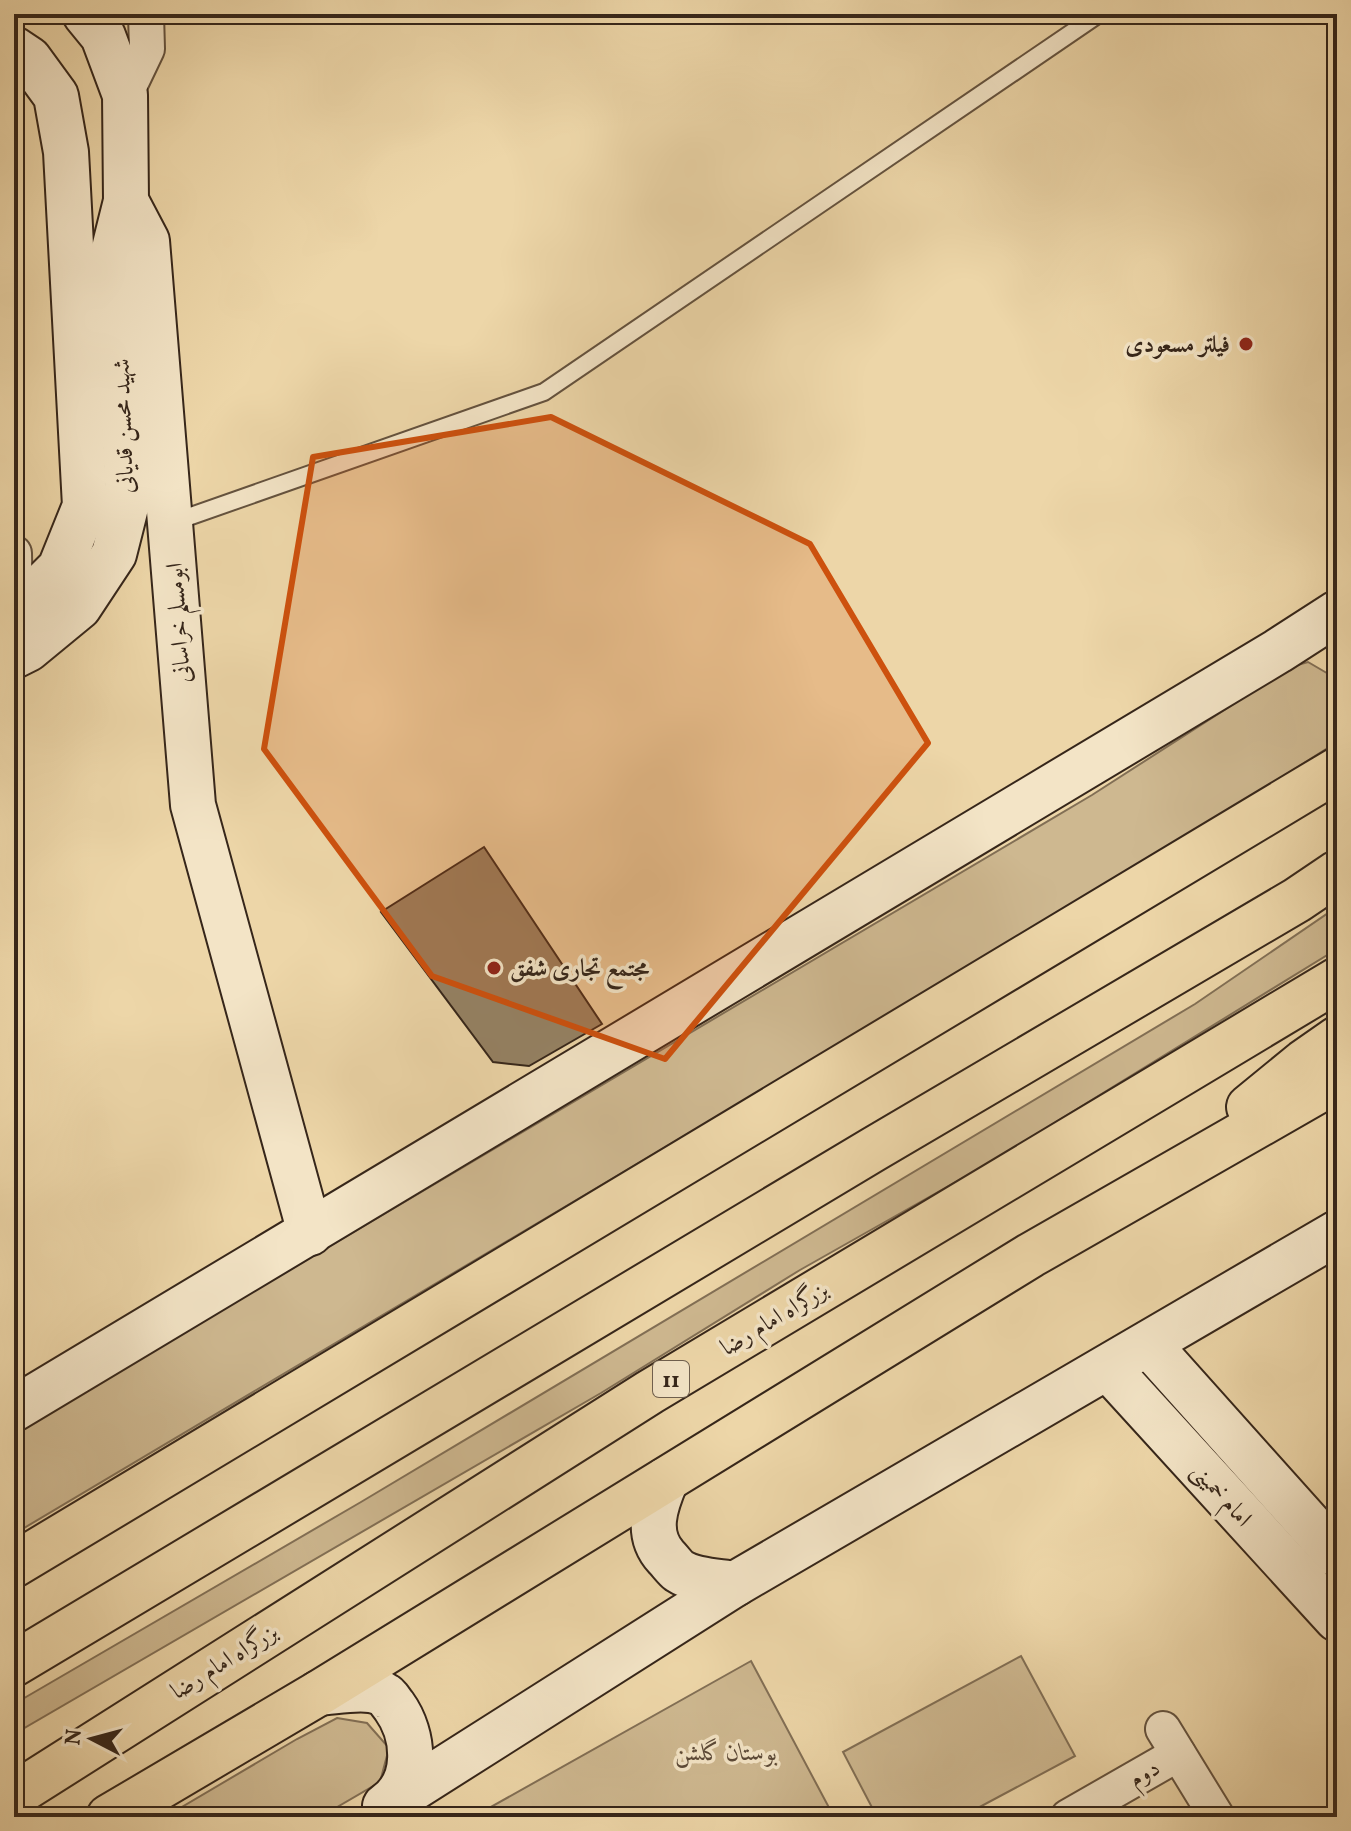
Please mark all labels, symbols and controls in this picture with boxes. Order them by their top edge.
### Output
place label: فیلتر مسعودی [1125,329,1230,363]
marker: فیلتر مسعودی [1237,335,1255,353]
street label: شهید محسن قدیانی [106,358,144,494]
street label: ابومسلم خراسانی [159,561,206,684]
place label: مجتمع تجاری شفق [510,953,649,990]
marker: مجتمع تجاری شفق [485,959,503,977]
street label: بزرگراه امام رضا [714,1273,836,1367]
road number: 11 [653,1361,689,1397]
street label: امام خمینی [1181,1456,1259,1536]
street label: بزرگراه امام رضا [164,1615,286,1711]
north arrow [52,1699,132,1779]
text: N [58,1728,91,1747]
park label: بوستان گلشن [675,1737,778,1771]
street label: دوم [1123,1752,1168,1799]

